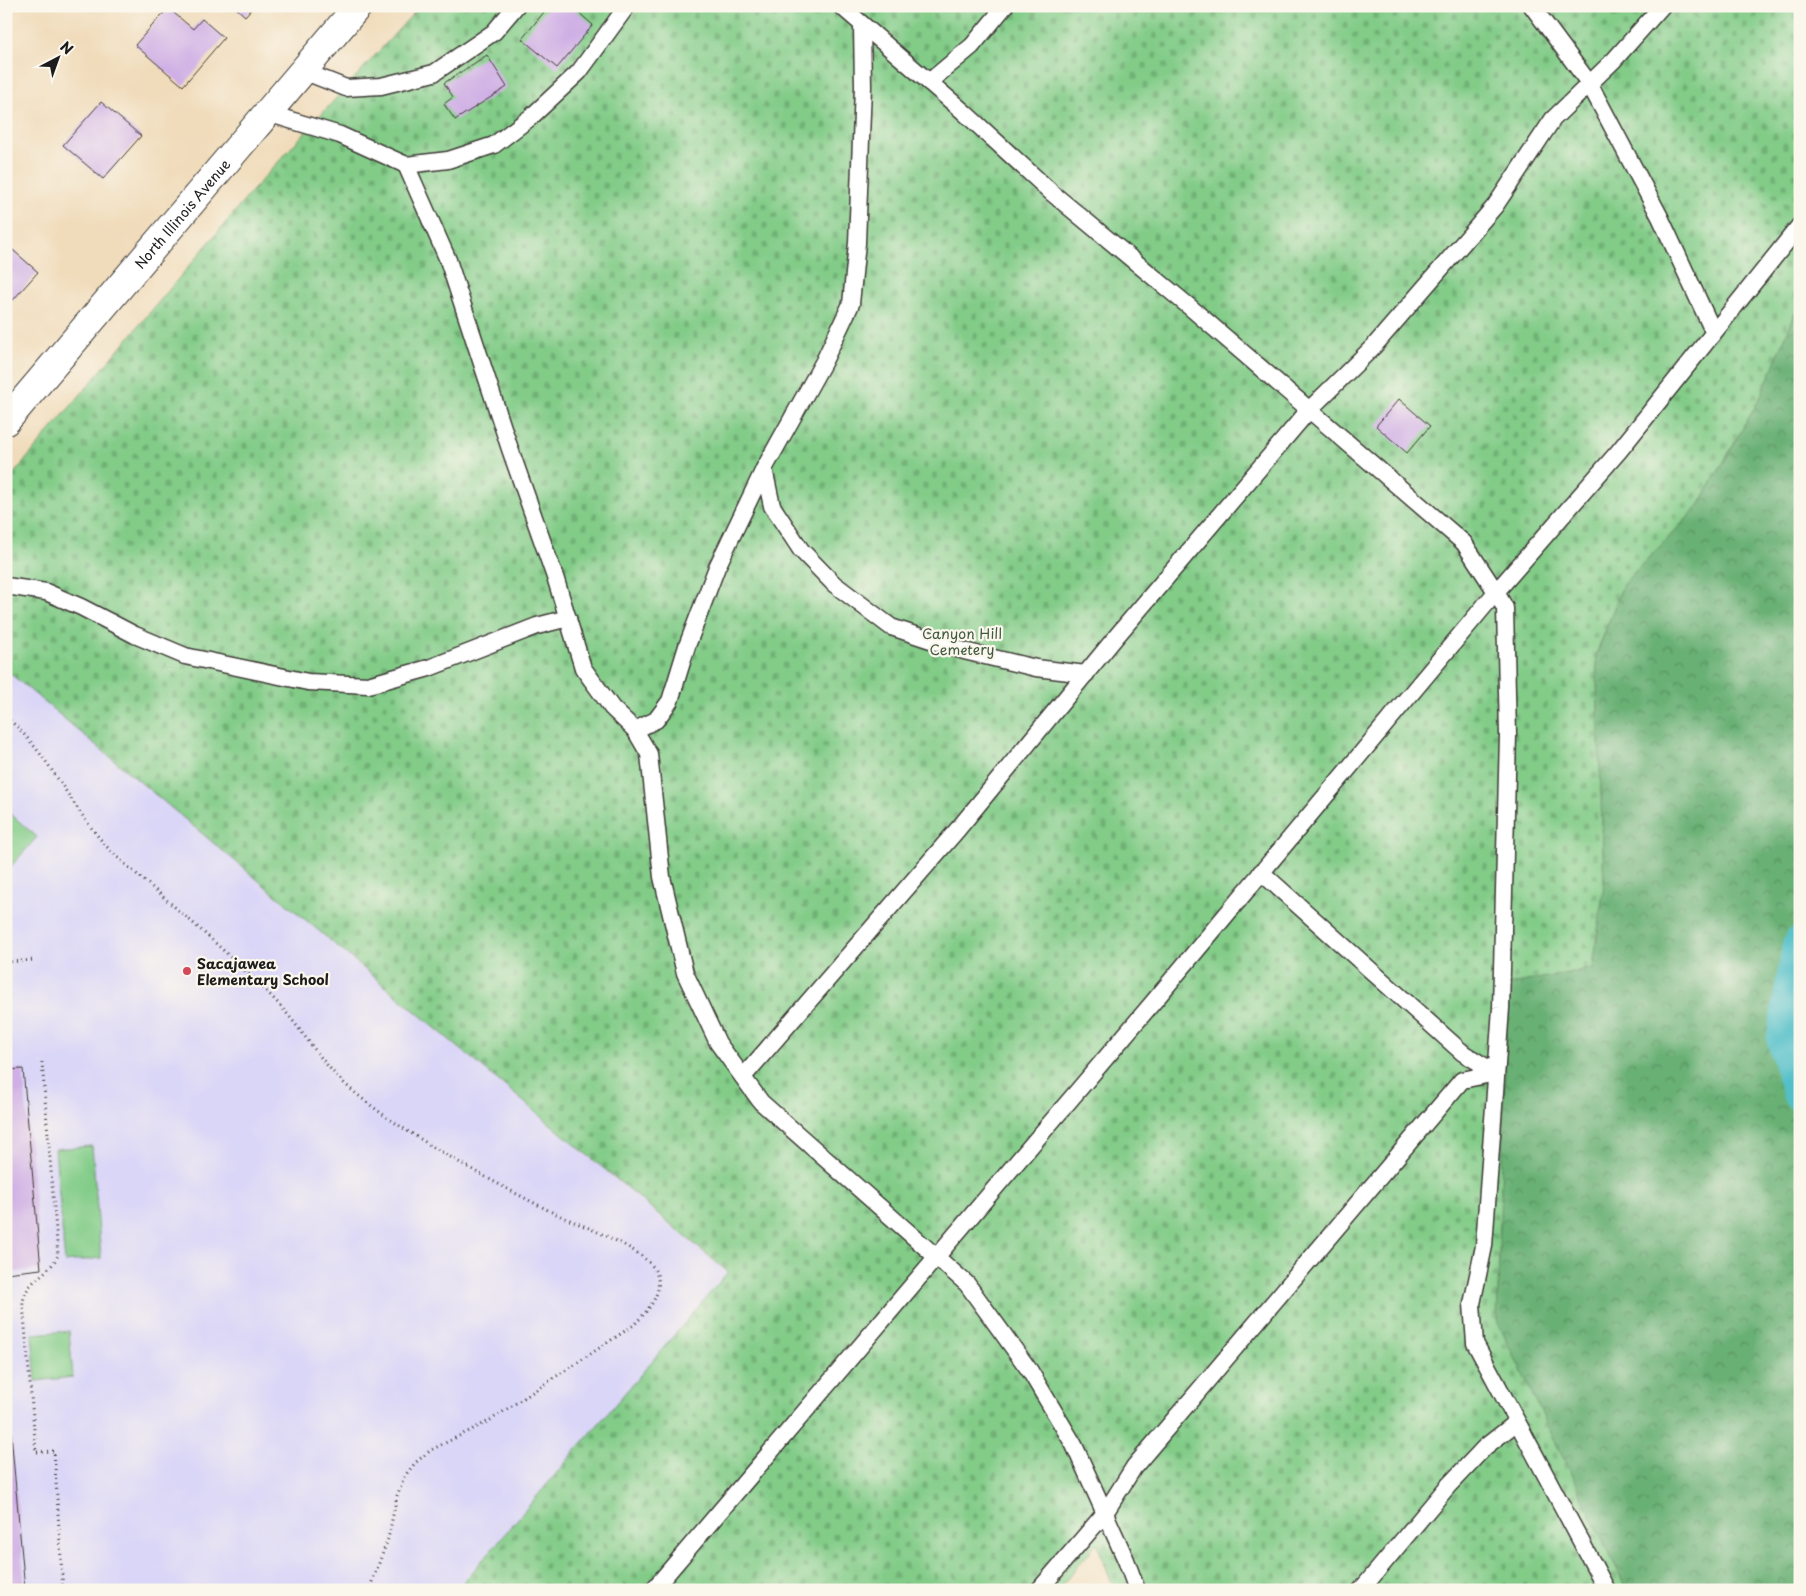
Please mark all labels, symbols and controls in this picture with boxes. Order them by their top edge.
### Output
north arrow [32,32,82,82]
text: N [56,36,78,59]
street label: North Illinois Avenue [129,154,235,273]
park label: Canyon Hill Cemetery [922,623,1002,660]
place label: Sacajawea Elementary School [197,953,329,990]
marker: Sacajawea Elementary School [181,965,193,977]

